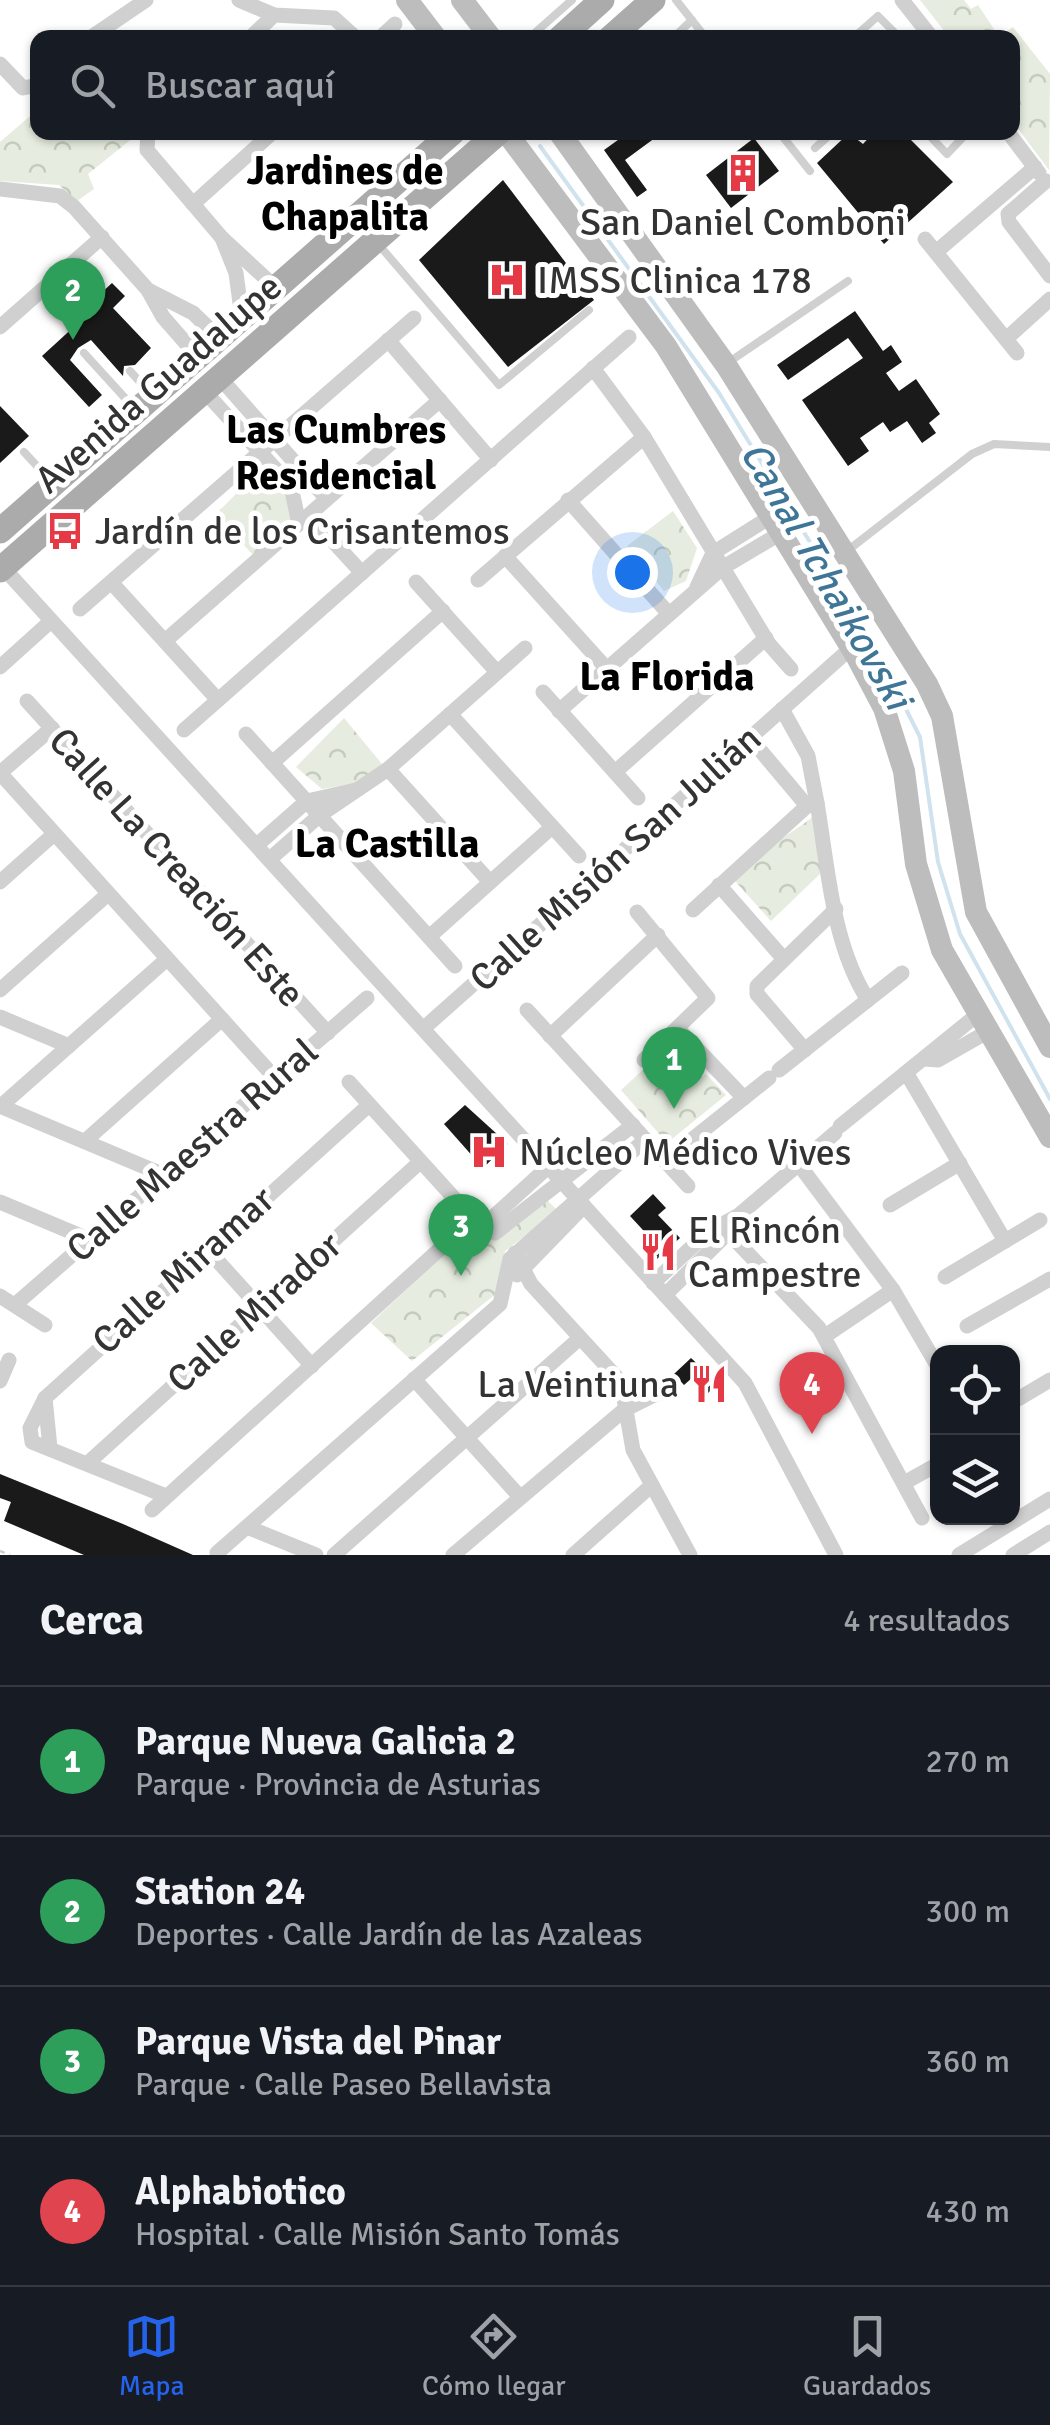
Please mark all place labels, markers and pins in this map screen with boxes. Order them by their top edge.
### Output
building icon: San Daniel Comboni [722,152,764,194]
place label: San Daniel Comboni [580,199,906,246]
place label: IMSS Clinica 178 [537,257,812,304]
pin: 2 [40,258,106,340]
hospital icon: IMSS Clinica 178 [486,259,528,301]
place label: Jardín de los Crisantemos [95,508,510,555]
bus stop icon: Jardín de los Crisantemos [44,510,86,552]
pin: 1 [642,1026,706,1109]
place label: Núcleo Médico Vives [519,1129,851,1176]
hospital icon: Núcleo Médico Vives [468,1131,510,1173]
pin: 3 [428,1194,494,1276]
place label: El Rincón Campestre [688,1207,862,1298]
restaurant icon: El Rincón Campestre [637,1231,679,1273]
pin: 4 [780,1352,844,1434]
place label: La Veintiuna [477,1361,679,1408]
restaurant icon: La Veintiuna [688,1363,730,1405]

